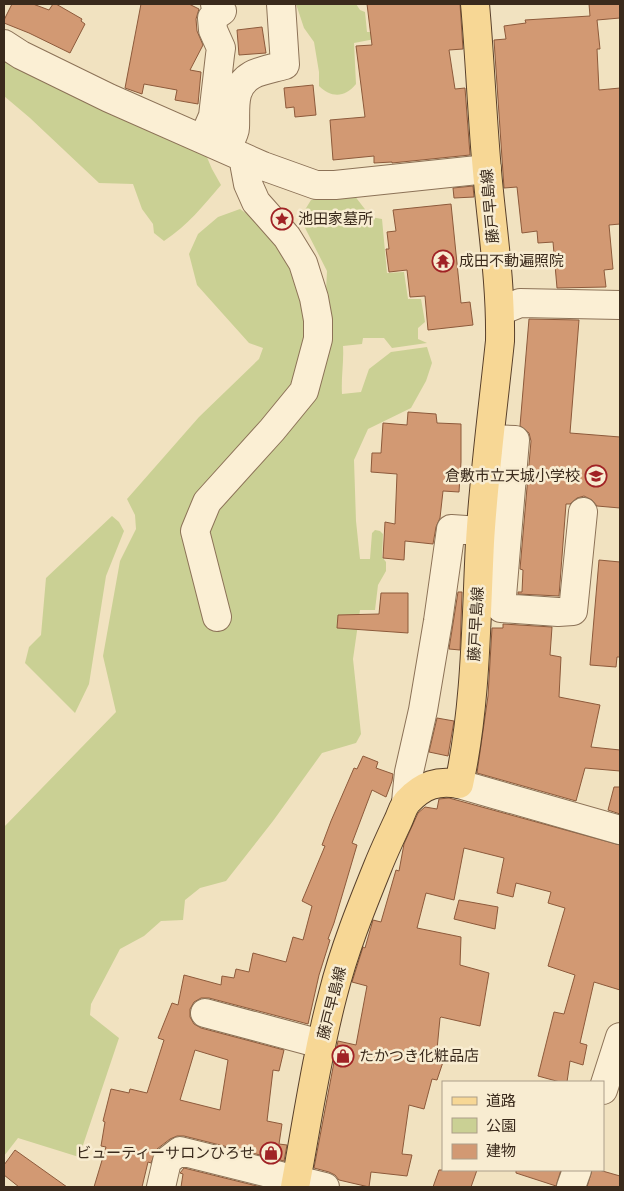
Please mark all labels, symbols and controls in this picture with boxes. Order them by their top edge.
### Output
street label: 藤戸早島線 [478,168,502,244]
place icon: 池田家墓所 [270,207,294,231]
place label: 池田家墓所 [298,210,373,228]
temple icon: 成田不動遍照院 [431,249,455,273]
place label: 成田不動遍照院 [459,252,564,270]
school or university icon: 倉敷市立天城小学校 [584,464,608,488]
place label: 倉敷市立天城小学校 [445,467,580,485]
street label: 藤戸早島線 [465,586,487,662]
street label: 藤戸早島線 [314,964,350,1042]
shop icon: たかつき化粧品店 [331,1044,355,1068]
place label: たかつき化粧品店 [359,1047,479,1065]
legend [442,1081,604,1171]
text: 道路 [486,1092,516,1110]
text: 公園 [486,1117,516,1135]
shop icon: ビューティーサロンひろせ [259,1141,283,1165]
text: 建物 [486,1142,516,1160]
place label: ビューティーサロンひろせ [76,1144,255,1162]

